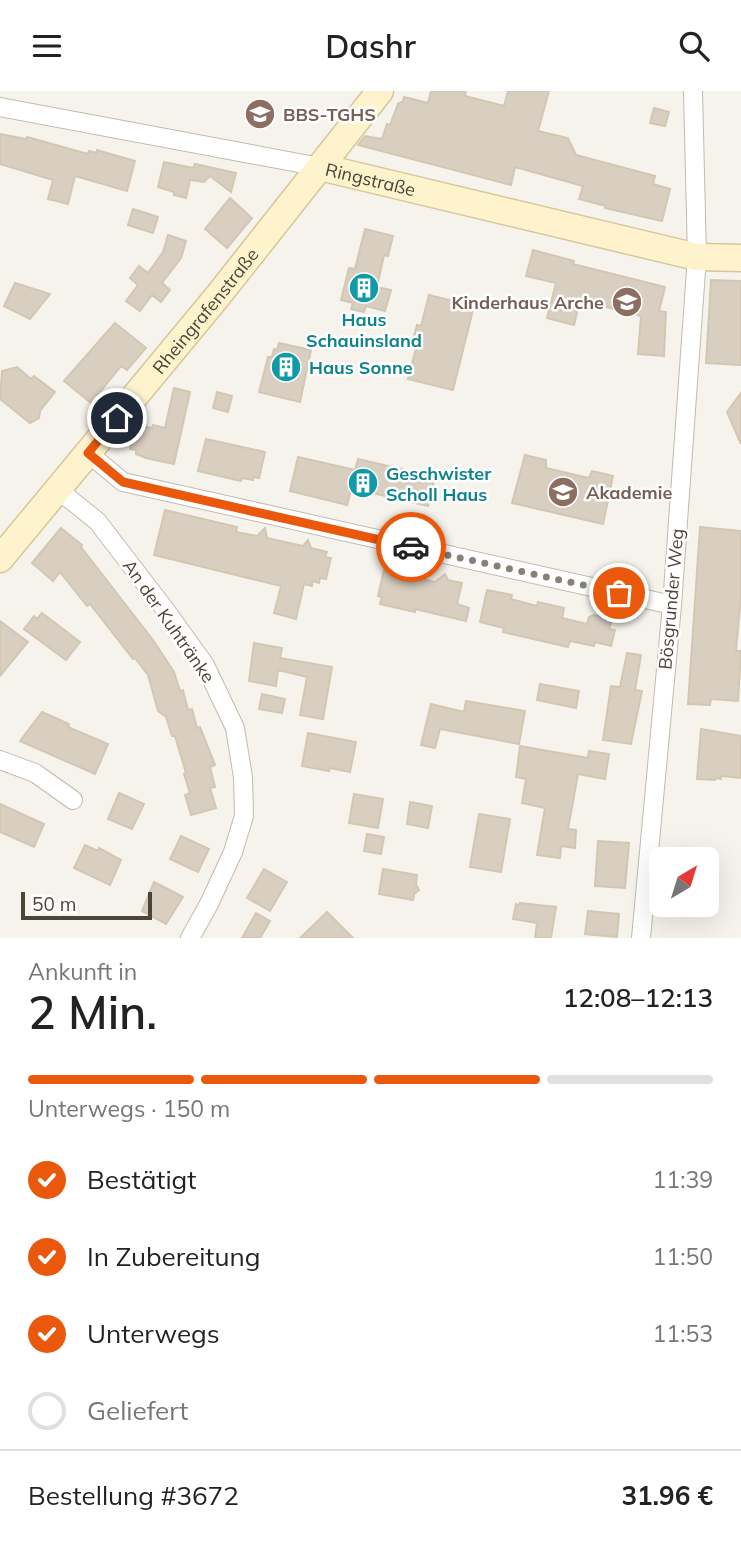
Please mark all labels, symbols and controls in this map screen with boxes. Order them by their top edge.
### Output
text: Dashr [325,26,416,66]
icon: menu [28,27,66,65]
icon: search [675,27,713,65]
school or university icon: BBS-TGHS [243,97,277,131]
place label: BBS-TGHS [283,103,376,126]
street label: Ringstraße [323,157,418,201]
street label: Rheingrafenstraße [147,243,263,378]
building icon: Haus Schauinsland [347,271,381,305]
school or university icon: Kinderhaus Arche [610,285,644,319]
place label: Kinderhaus Arche [451,291,604,314]
place label: Haus Schauinsland [306,308,422,352]
building icon: Haus Sonne [269,350,303,384]
place label: Haus Sonne [309,356,413,379]
pin [87,388,147,448]
icon: home [98,399,136,437]
place label: Geschwister Scholl Haus [386,462,492,506]
building icon: Geschwister Scholl Haus [346,466,380,500]
school or university icon: Akademie [546,475,580,509]
place label: Akademie [586,481,672,504]
courier [376,512,446,582]
icon: car [392,528,430,566]
street label: Bösgrunder Weg [653,528,689,670]
street label: An der Kuhtränke [118,555,220,687]
pin [589,563,649,623]
icon: bag [600,574,638,612]
north arrow [649,847,719,917]
map controls [649,847,719,917]
scale bar [21,889,152,921]
text: 50 m [32,892,76,916]
text: Ankunft in [28,957,137,986]
text: 12:08–12:13 [563,981,713,1014]
text: 2 Min. [28,983,157,1041]
text: Unterwegs · 150 m [28,1094,230,1123]
icon: check [28,1161,66,1199]
text: Bestätigt [87,1163,196,1196]
text: 11:39 [653,1165,713,1194]
icon: check [28,1238,66,1276]
text: In Zubereitung [87,1240,260,1273]
text: 11:50 [653,1242,713,1271]
icon: check [28,1315,66,1353]
text: Unterwegs [87,1317,220,1350]
text: 11:53 [653,1319,713,1348]
text: Geliefert [87,1394,188,1427]
text: Bestellung #3672 [28,1479,239,1512]
text: 31.96 € [621,1479,713,1512]

